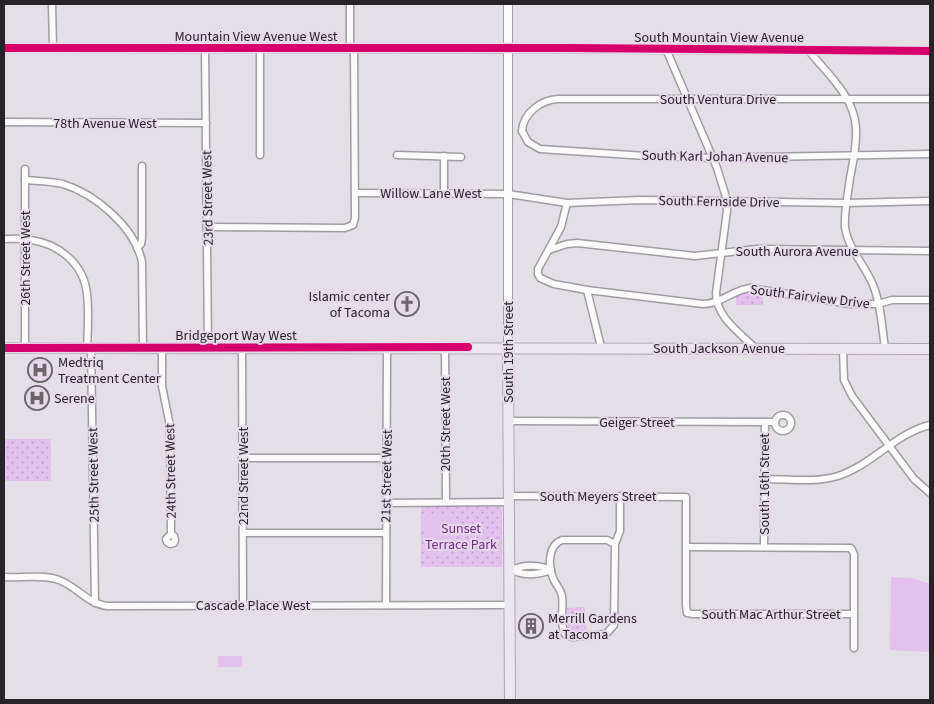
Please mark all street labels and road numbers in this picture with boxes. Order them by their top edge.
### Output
street label: Mountain View Avenue West [174,27,338,47]
street label: South Mountain View Avenue [634,28,804,48]
street label: South Ventura Drive [660,90,776,110]
street label: 78th Avenue West [53,114,157,134]
street label: South Karl Johan Avenue [641,146,789,168]
street label: 23rd Street West [197,150,219,246]
street label: Willow Lane West [380,184,482,204]
street label: South Fernside Drive [658,191,780,213]
street label: 26th Street West [16,210,36,306]
street label: South Aurora Avenue [736,242,858,262]
street label: South Fairview Drive [749,280,871,314]
street label: South 19th Street [499,301,519,403]
street label: Bridgeport Way West [175,326,297,346]
street label: South Jackson Avenue [653,339,785,359]
street label: 20th Street West [436,376,456,472]
street label: Geiger Street [599,413,675,433]
street label: 24th Street West [160,423,182,519]
street label: 25th Street West [83,427,105,523]
street label: 22nd Street West [234,427,254,525]
street label: 21st Street West [376,429,398,523]
street label: South 16th Street [755,433,775,535]
street label: South Meyers Street [540,487,657,507]
street label: Cascade Place West [196,596,310,616]
street label: South Mac Arthur Street [701,605,841,625]

